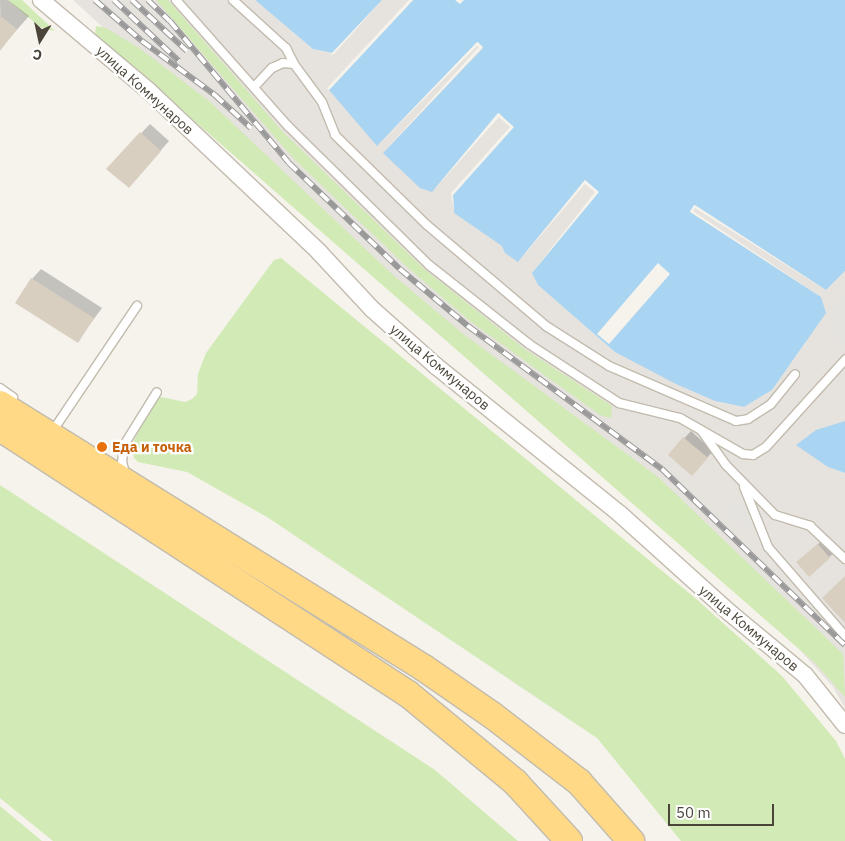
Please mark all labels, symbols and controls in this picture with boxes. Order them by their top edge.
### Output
north arrow [15,15,65,65]
street label: улица Коммунаров [93,42,197,138]
text: С [31,45,43,64]
street label: улица Коммунаров [387,320,493,414]
place label: Еда и точка [112,439,192,455]
marker: Еда и точка [96,441,108,453]
street label: улица Коммунаров [696,581,802,675]
scale bar [670,794,776,826]
text: 50 m [676,803,711,822]

